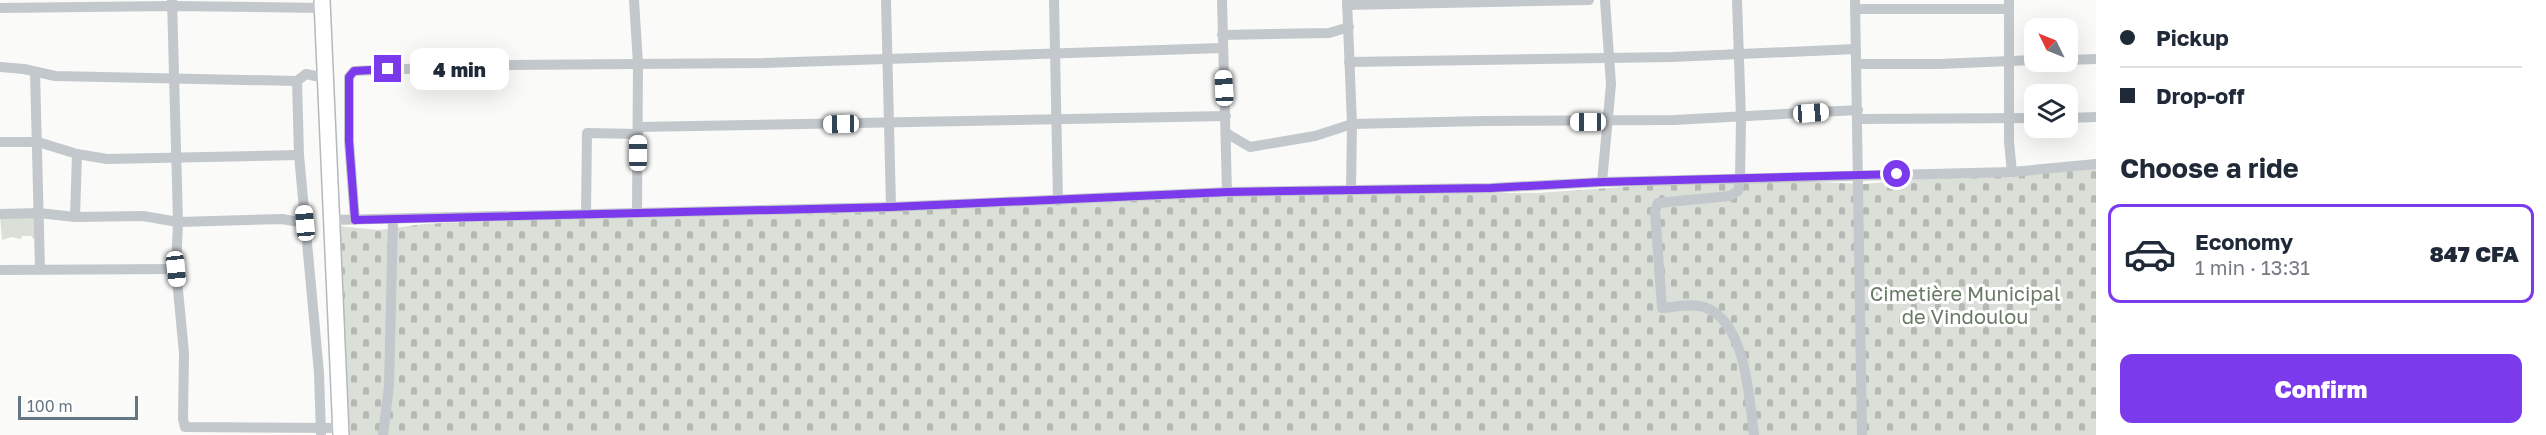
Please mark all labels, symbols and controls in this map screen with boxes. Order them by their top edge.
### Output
north arrow [2024,18,2078,72]
map controls [2024,18,2078,138]
text: Pickup [2156,24,2229,51]
callout: 4 min [409,48,508,90]
route end [374,55,401,82]
text: 4 min [433,57,486,81]
car [1214,70,1234,106]
text: Drop-off [2156,82,2245,109]
button: layers [2024,84,2078,138]
car [1792,103,1830,123]
car [1570,113,1606,131]
car [823,115,859,133]
car [629,135,647,171]
text: Choose a ride [2120,152,2299,184]
route start [1883,160,1910,187]
car [294,204,316,242]
icon: car [2123,227,2177,281]
text: Economy [2195,228,2293,255]
text: 847 CFA [2429,240,2519,267]
car [165,250,187,288]
text: 1 min · 13:31 [2195,255,2310,279]
park label: Cimetière Municipal de Vindoulou [1870,281,2060,328]
button: Confirm [2120,354,2522,423]
scale bar [18,393,138,420]
text: 100 m [27,396,73,416]

